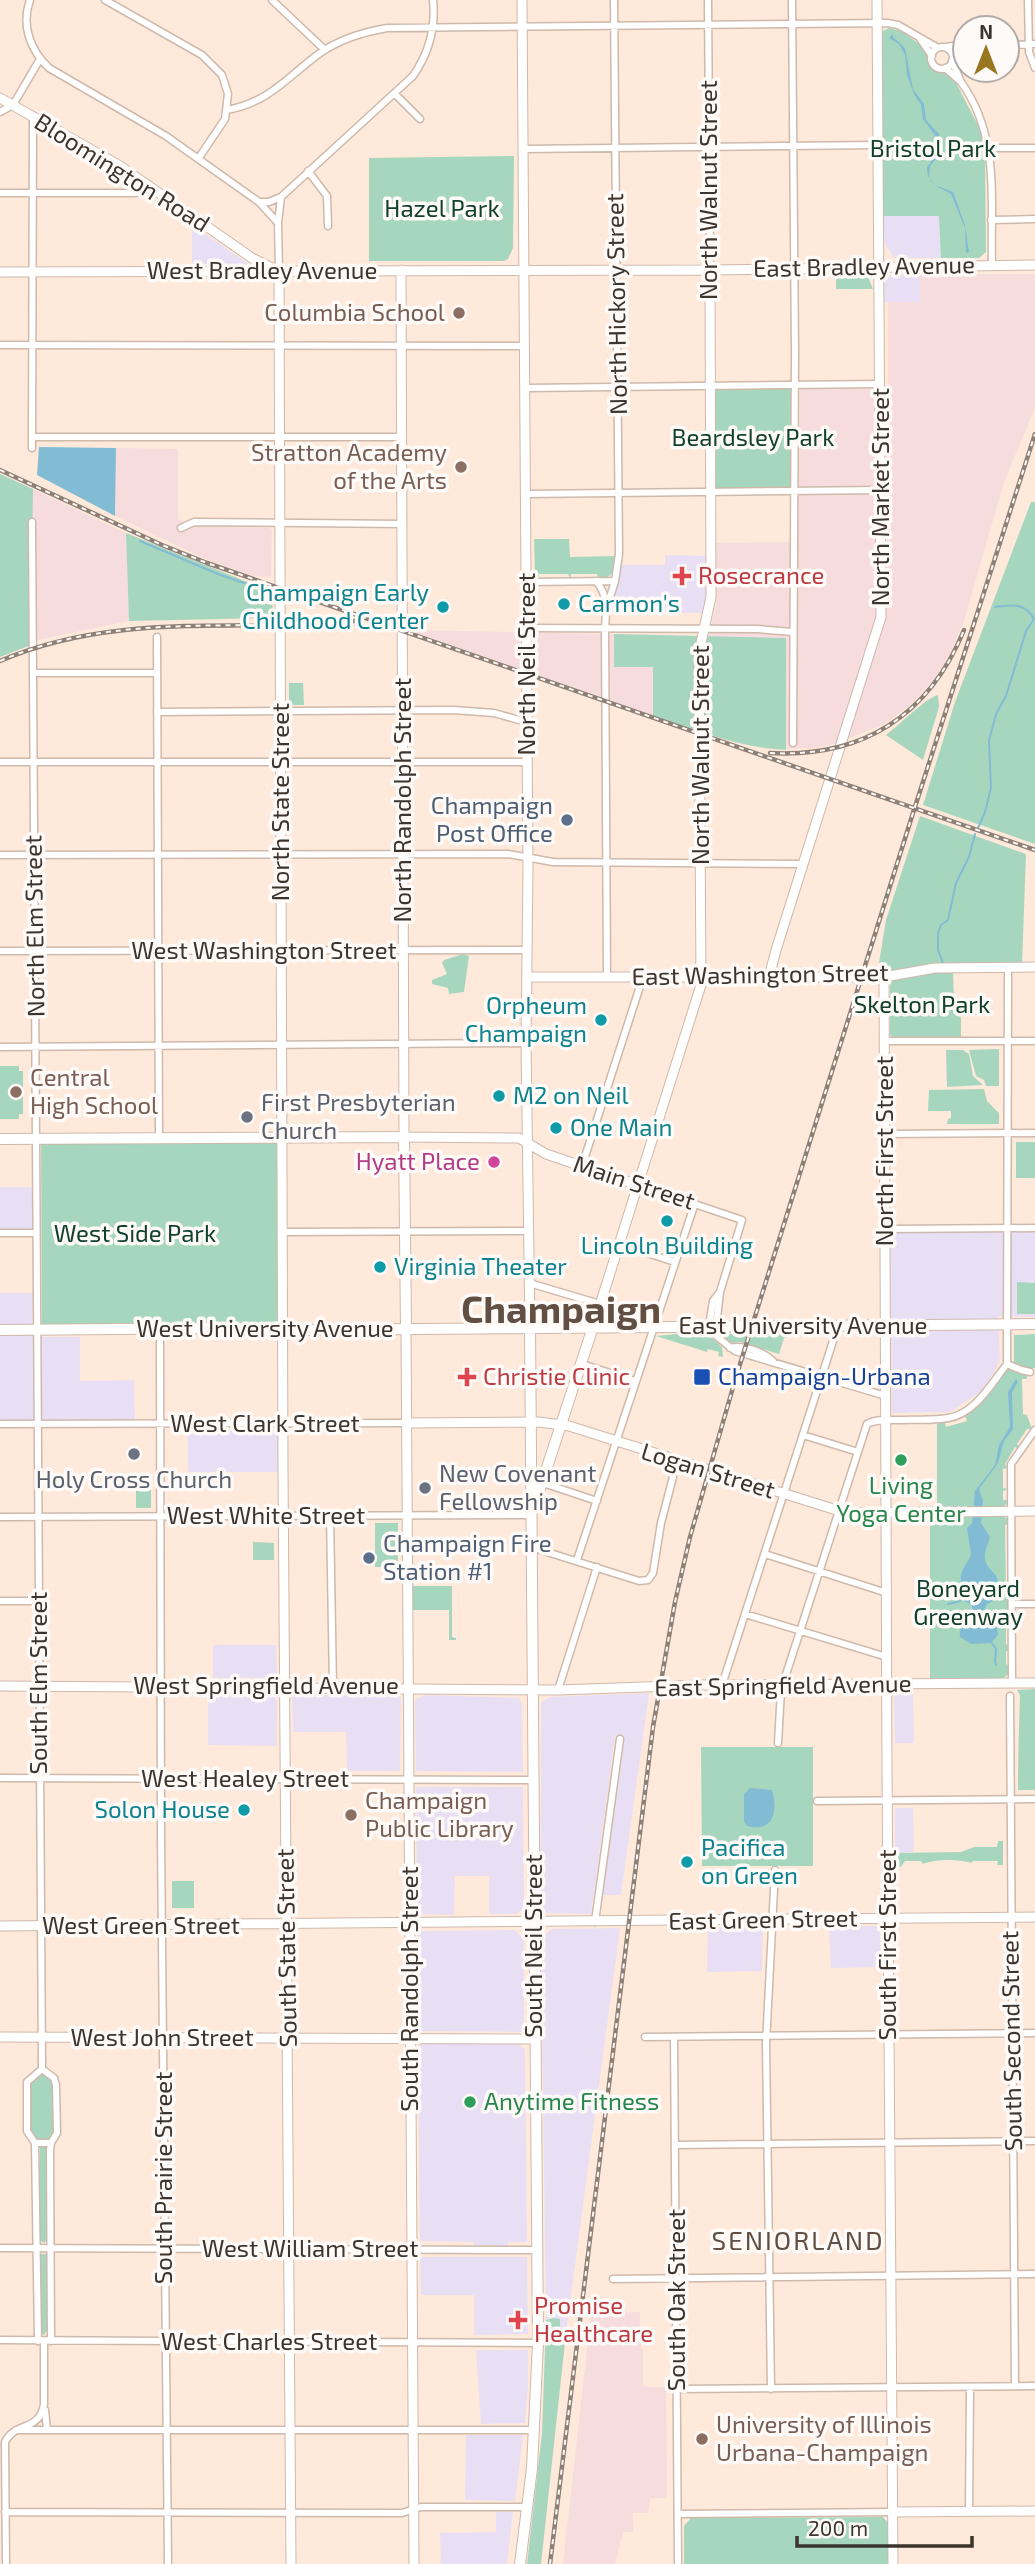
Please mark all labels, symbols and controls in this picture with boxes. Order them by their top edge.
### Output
north arrow [951,14,1021,84]
text: N [979,20,993,43]
street label: North Walnut Street [693,80,722,300]
street label: Bloomington Road [30,106,216,237]
park label: Bristol Park [870,133,996,162]
park label: Hazel Park [384,193,500,222]
street label: North Hickory Street [599,193,632,415]
street label: East Bradley Avenue [753,249,975,282]
street label: West Bradley Avenue [147,255,377,284]
place label: Columbia School [264,297,445,326]
marker: Columbia School [451,305,467,321]
street label: North Market Street [865,388,894,606]
park label: Beardsley Park [672,422,834,451]
place label: Stratton Academy of the Arts [251,437,447,494]
marker: Stratton Academy of the Arts [453,459,469,475]
place label: Rosecrance [698,560,824,589]
marker: Rosecrance [672,566,692,586]
street label: North Neil Street [511,573,540,755]
place label: Champaign Early Childhood Center [242,577,429,634]
place label: Carmon's [578,588,680,617]
marker: Carmon's [556,596,572,612]
marker: Champaign Early Childhood Center [435,599,451,615]
street label: North Walnut Street [685,645,714,865]
street label: North Randolph Street [387,678,416,923]
street label: North State Street [265,703,294,901]
place label: Champaign Post Office [431,790,553,847]
marker: Champaign Post Office [559,812,575,828]
street label: North Elm Street [17,835,50,1017]
street label: West Washington Street [131,935,397,964]
street label: East Washington Street [631,957,889,990]
park label: Skelton Park [854,989,990,1018]
place label: Orpheum Champaign [465,990,587,1047]
marker: Orpheum Champaign [593,1012,609,1028]
street label: North First Street [869,1056,898,1246]
place label: Central High School [30,1062,158,1119]
place label: M2 on Neil [513,1080,629,1109]
marker: Central High School [8,1084,24,1100]
place label: First Presbyterian Church [261,1087,456,1144]
marker: M2 on Neil [491,1088,507,1104]
marker: First Presbyterian Church [239,1109,255,1125]
place label: One Main [570,1112,672,1141]
marker: One Main [548,1120,564,1136]
place label: Hyatt Place [356,1146,480,1175]
street label: Main Street [570,1148,699,1215]
marker: Hyatt Place [486,1154,502,1170]
marker: Lincoln Building [659,1213,675,1229]
park label: West Side Park [54,1218,216,1247]
place label: Lincoln Building [581,1230,753,1259]
place label: Virginia Theater [394,1251,567,1280]
marker: Virginia Theater [372,1259,388,1275]
district label: Champaign [461,1285,661,1331]
street label: East University Avenue [679,1310,927,1339]
street label: West University Avenue [136,1313,394,1342]
place label: Christie Clinic [483,1361,630,1390]
place label: Champaign-Urbana [718,1361,931,1390]
marker: Christie Clinic [457,1367,477,1387]
marker: Champaign-Urbana [692,1367,712,1387]
street label: West Clark Street [170,1408,360,1437]
street label: Logan Street [638,1435,779,1504]
marker: Holy Cross Church [126,1446,142,1462]
marker: Living Yoga Center [893,1452,909,1468]
place label: New Covenant Fellowship [439,1458,596,1515]
place label: Holy Cross Church [36,1464,232,1493]
place label: Living Yoga Center [836,1470,966,1527]
marker: New Covenant Fellowship [417,1480,433,1496]
street label: West White Street [167,1500,365,1529]
place label: Champaign Fire Station #1 [383,1528,552,1585]
marker: Champaign Fire Station #1 [361,1550,377,1566]
park label: Boneyard Greenway [913,1573,1023,1630]
street label: South Elm Street [23,1592,52,1774]
street label: East Springfield Avenue [654,1668,912,1701]
street label: West Springfield Avenue [133,1670,399,1699]
street label: West Healey Street [141,1763,349,1792]
place label: Champaign Public Library [365,1785,514,1842]
place label: Solon House [94,1794,230,1823]
marker: Solon House [236,1802,252,1818]
marker: Champaign Public Library [343,1807,359,1823]
place label: Pacifica on Green [701,1832,798,1889]
street label: South State Street [269,1848,302,2048]
street label: South First Street [872,1849,901,2041]
street label: South Neil Street [518,1854,547,2038]
marker: Pacifica on Green [679,1854,695,1870]
street label: South Randolph Street [394,1866,423,2112]
street label: East Green Street [668,1902,858,1935]
street label: West Green Street [42,1910,240,1939]
street label: South Second Street [994,1931,1027,2152]
street label: West John Street [70,2022,254,2051]
street label: South Prairie Street [148,2072,177,2284]
place label: Anytime Fitness [484,2086,659,2115]
marker: Anytime Fitness [462,2094,478,2110]
street label: South Oak Street [661,2209,690,2391]
district label: SENIORLAND [712,2224,884,2255]
street label: West William Street [202,2233,418,2262]
place label: Promise Healthcare [534,2290,653,2347]
marker: Promise Healthcare [508,2310,528,2330]
street label: West Charles Street [161,2326,377,2355]
place label: University of Illinois Urbana-Champaign [716,2409,932,2466]
marker: University of Illinois Urbana-Champaign [694,2431,710,2447]
scale bar [797,2504,972,2548]
text: 200 m [808,2515,868,2540]

